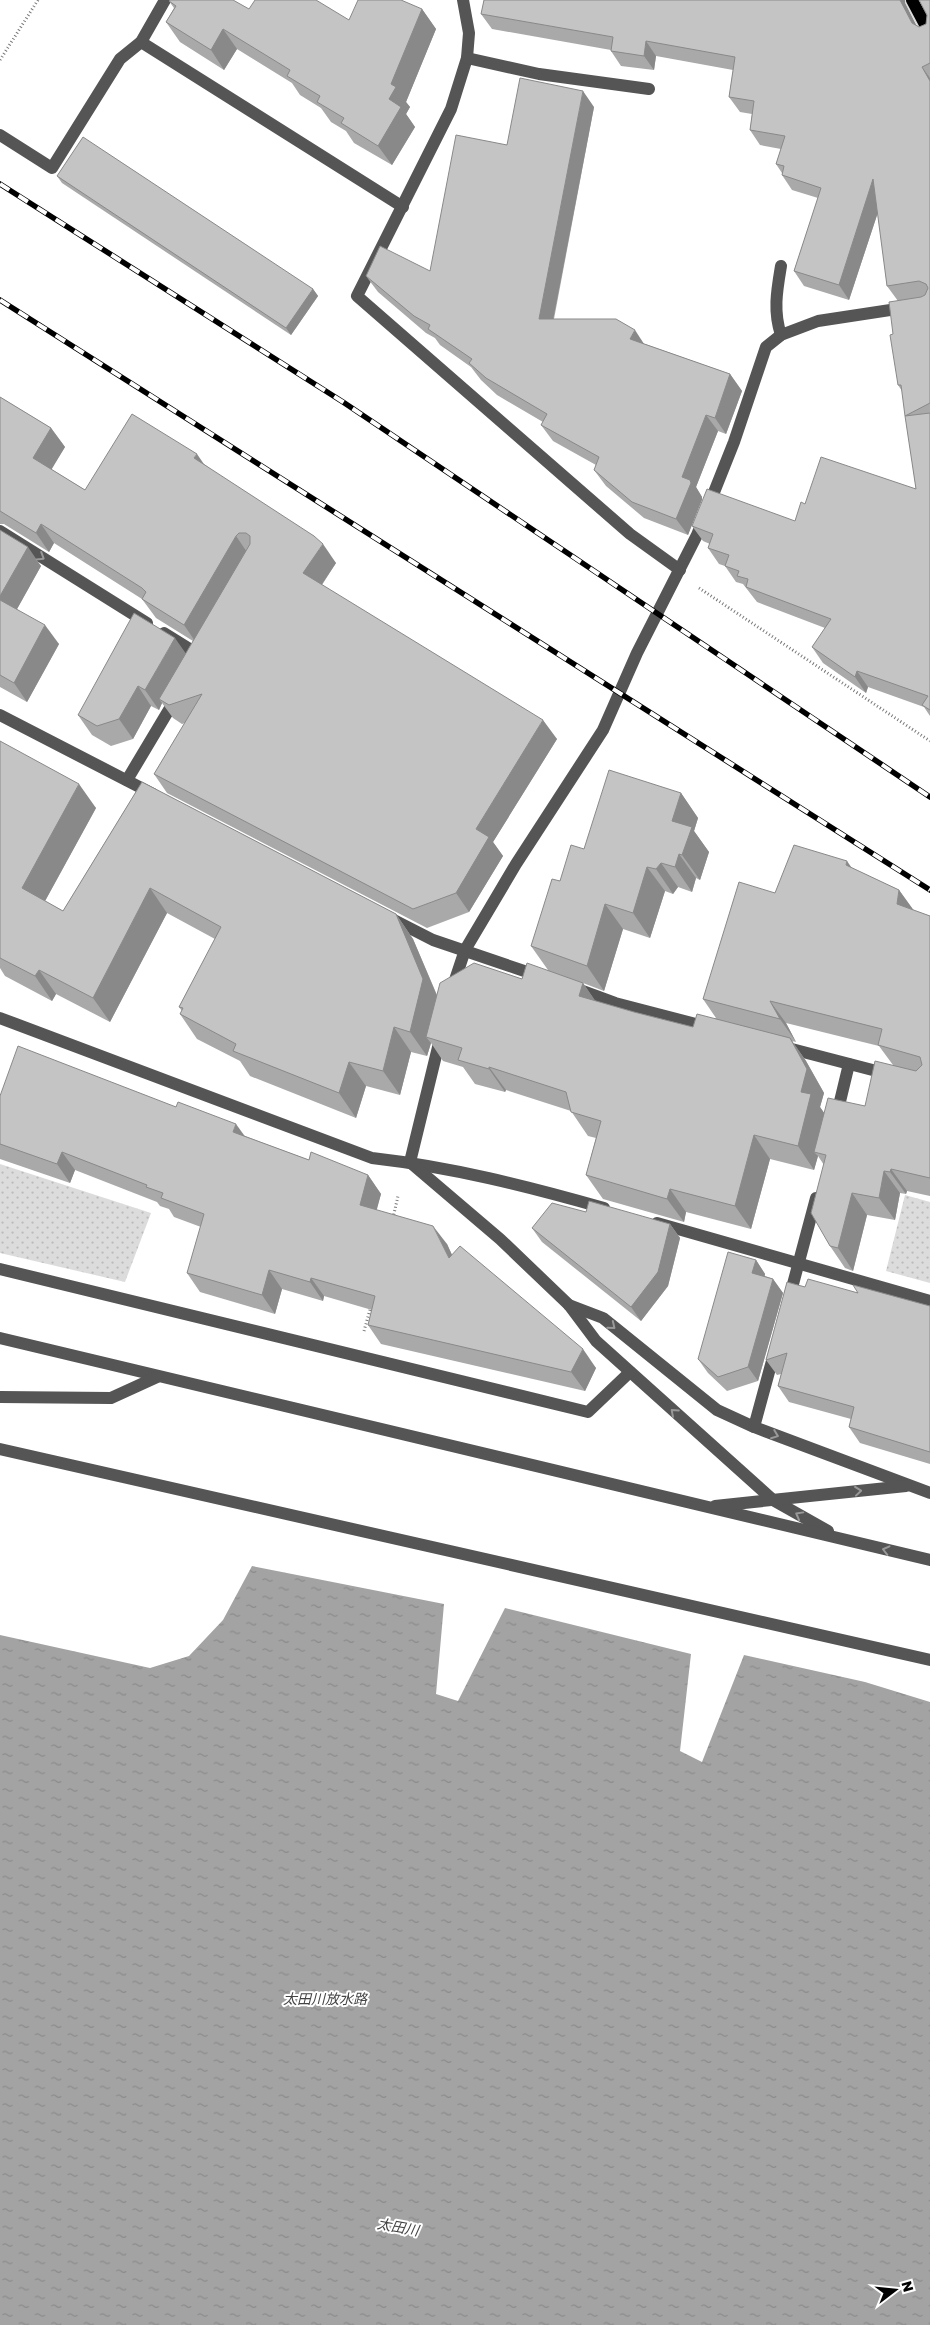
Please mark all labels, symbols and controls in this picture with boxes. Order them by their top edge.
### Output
one-way arrow [36,551,45,560]
one-way arrow [607,1320,616,1329]
one-way arrow [671,1409,680,1418]
one-way arrow [770,1429,779,1439]
one-way arrow [854,1486,862,1497]
one-way arrow [796,1511,805,1521]
one-way arrow [882,1545,890,1555]
water label: 太田川放水路 [283,1990,368,2007]
water label: 太田川 [376,2214,422,2239]
north arrow [870,2265,920,2315]
text: N [898,2279,918,2294]

